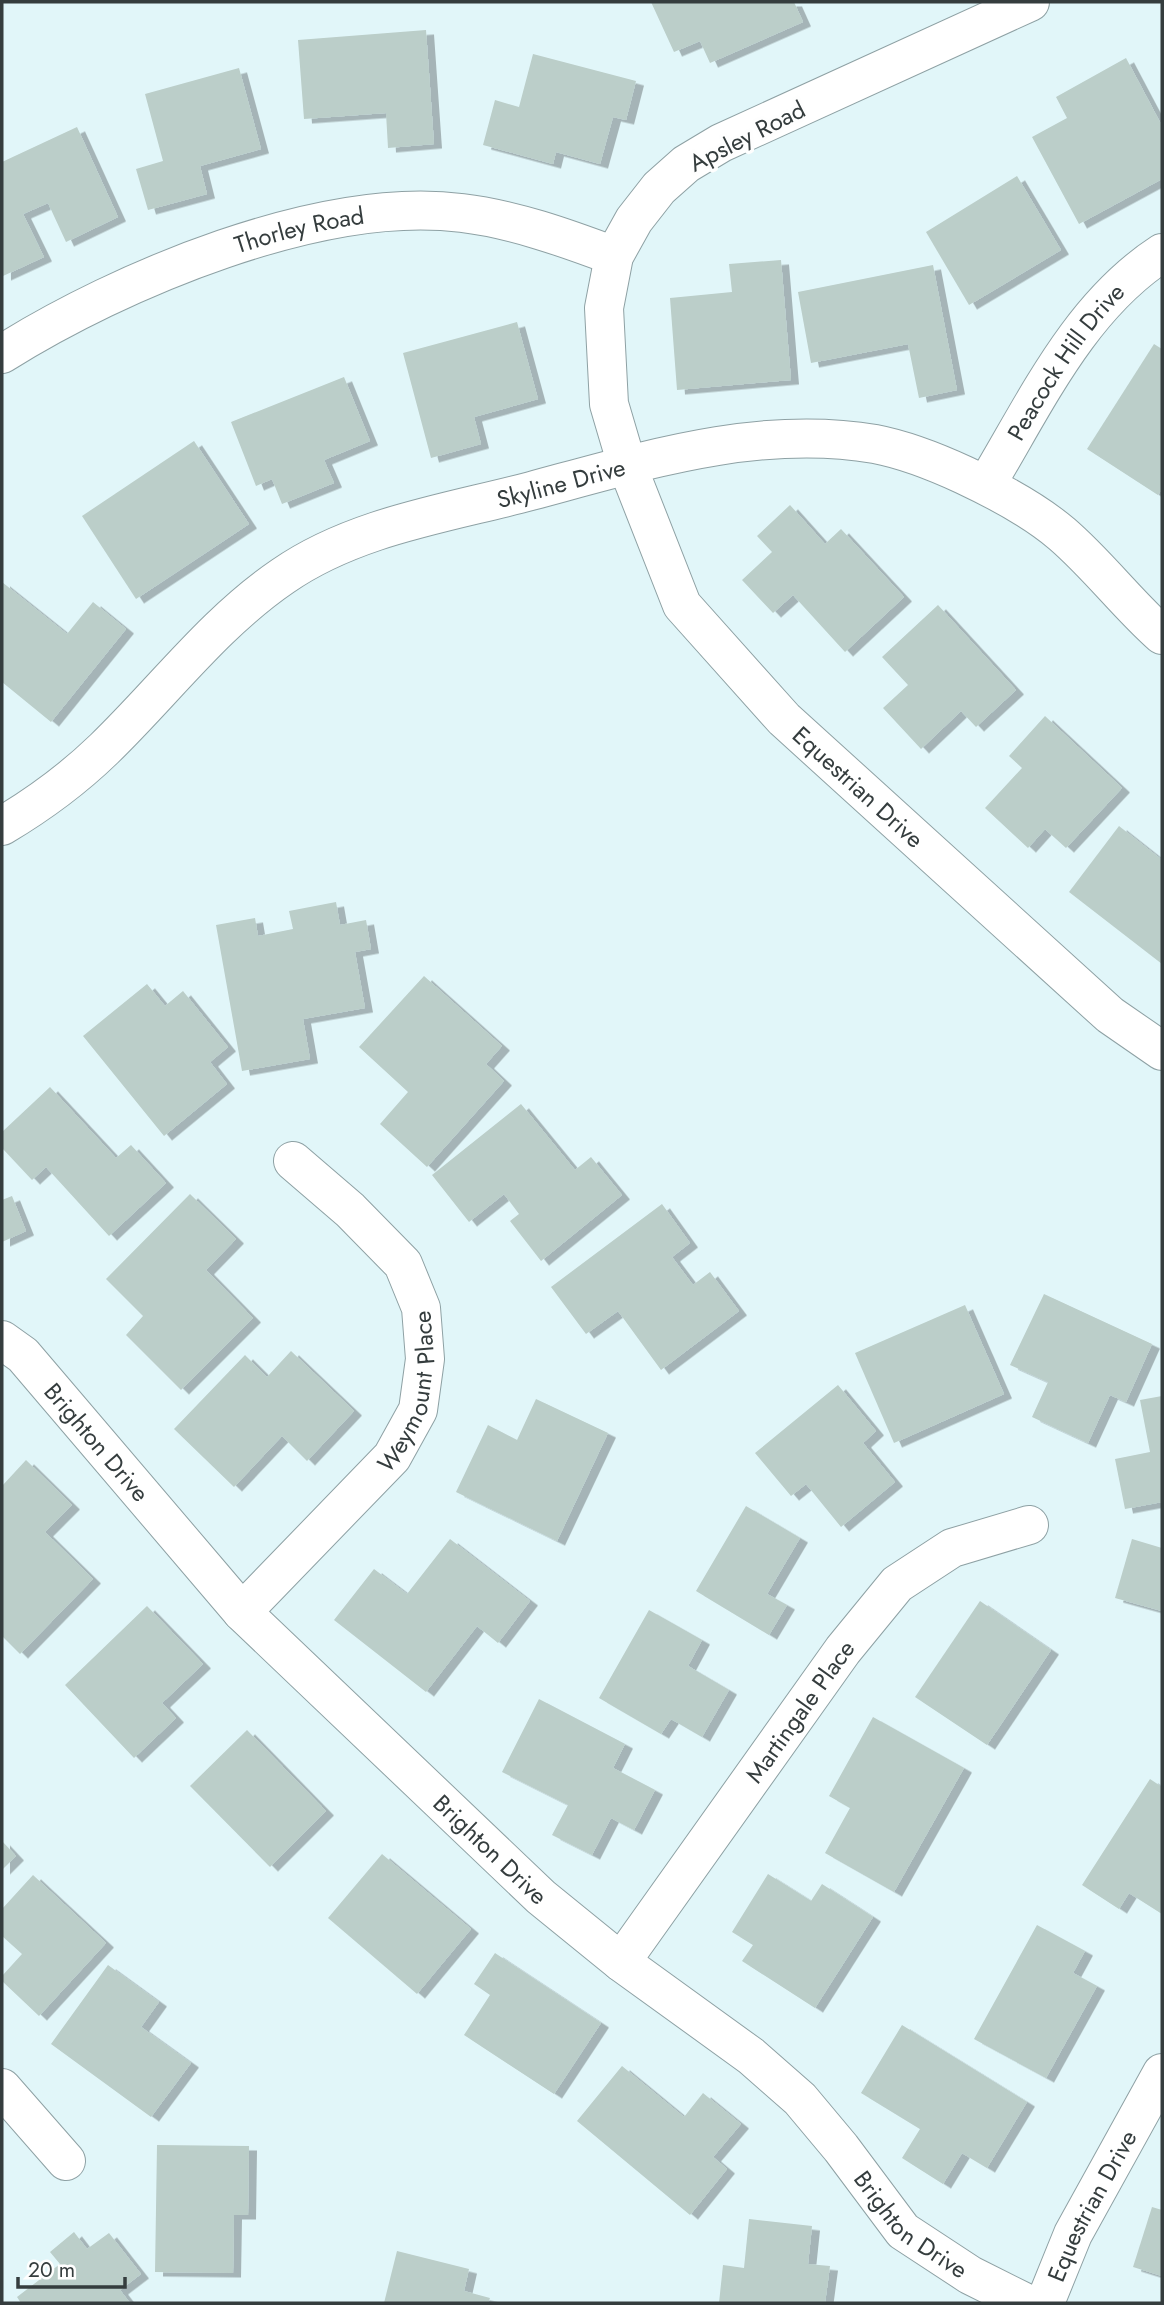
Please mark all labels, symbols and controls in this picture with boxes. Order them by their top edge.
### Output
street label: Apsley Road [683,92,811,180]
street label: Thorley Road [230,197,366,262]
street label: Peacock Hill Drive [998,275,1132,447]
street label: Skyline Drive [493,449,629,517]
street label: Equestrian Drive [785,718,932,856]
street label: Weymount Place [369,1309,443,1480]
street label: Brighton Drive [36,1375,158,1509]
street label: Martingale Place [737,1632,862,1790]
street label: Brighton Drive [426,1786,556,1912]
street label: Equestrian Drive [1038,2123,1145,2287]
street label: Brighton Drive [846,2163,975,2286]
scale bar [18,2246,124,2290]
text: 20 m [28,2255,75,2285]

